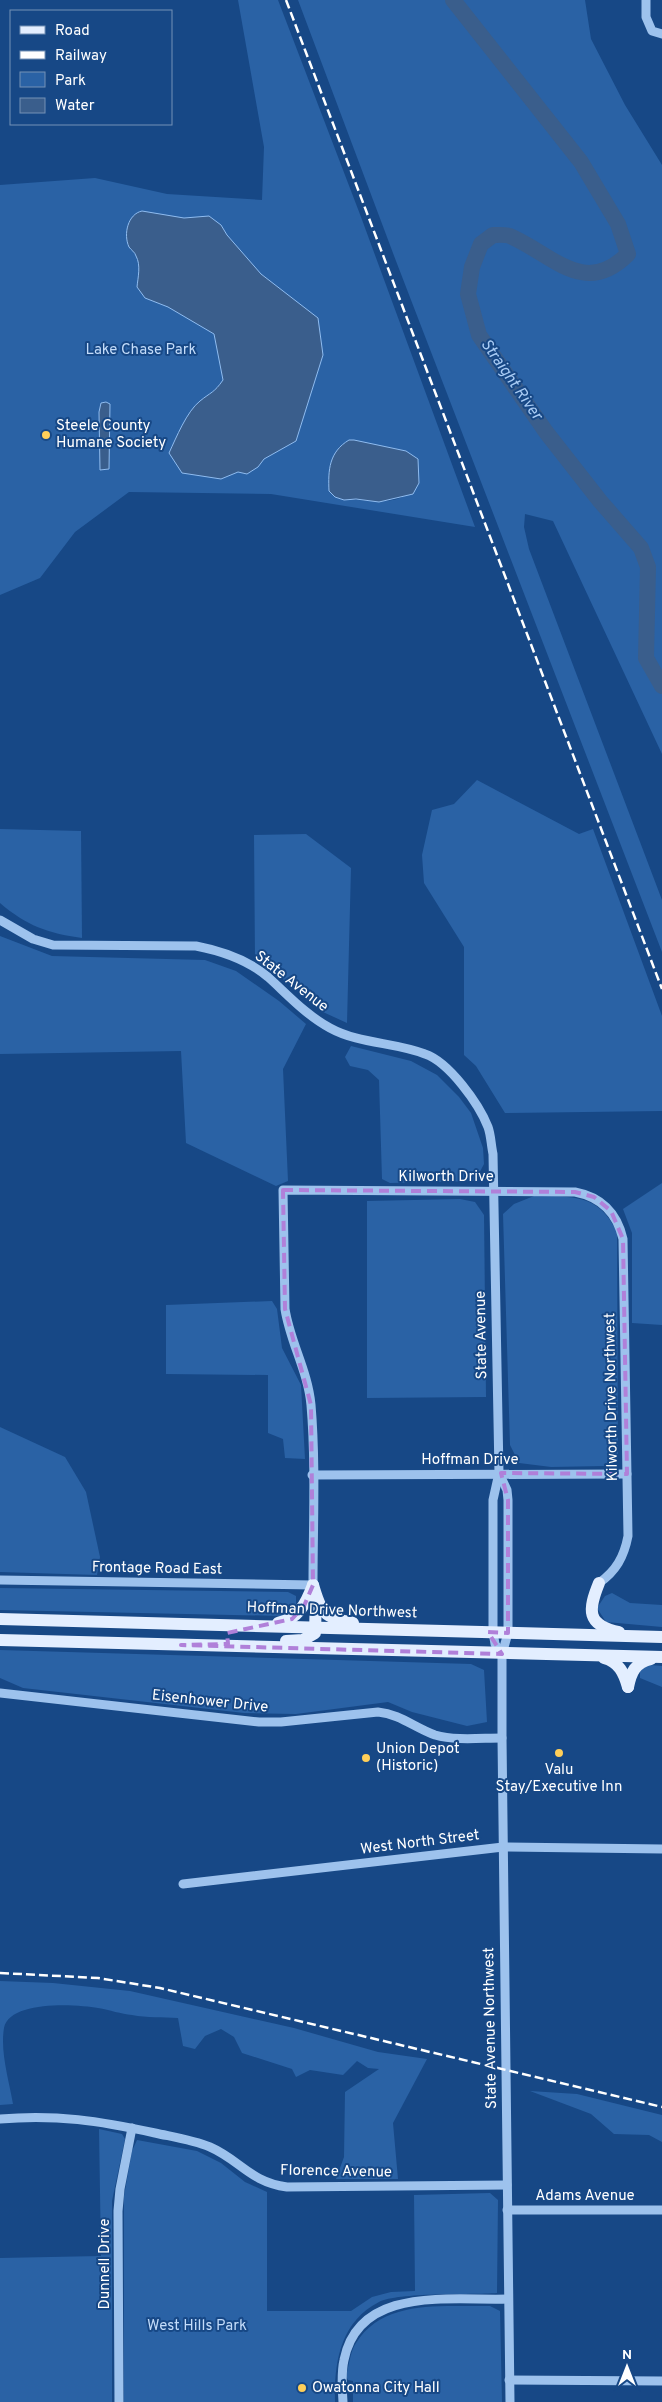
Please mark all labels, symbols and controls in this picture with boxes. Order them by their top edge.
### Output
legend [10,10,172,125]
text: Road [55,22,90,41]
text: Railway [55,47,107,66]
text: Park [55,72,86,91]
text: Water [55,97,95,116]
water label: Straight River [476,335,547,426]
park label: Lake Chase Park [86,341,196,360]
place label: Steele County Humane Society [56,417,166,453]
marker: Steele County Humane Society [40,429,52,441]
street label: State Avenue [250,947,332,1017]
street label: Kilworth Drive [398,1168,494,1187]
street label: State Avenue [472,1290,492,1380]
street label: Kilworth Drive Northwest [601,1312,623,1482]
street label: Hoffman Drive [421,1451,519,1470]
street label: Frontage Road East [92,1558,222,1580]
street label: Hoffman Drive Northwest [246,1599,418,1623]
street label: Eisenhower Drive [151,1686,269,1718]
place label: Union Depot (Historic) [376,1740,460,1776]
marker: Valu Stay/Executive Inn [553,1747,565,1759]
marker: Union Depot (Historic) [360,1752,372,1764]
place label: Valu Stay/Executive Inn [496,1761,622,1797]
street label: West North Street [359,1826,481,1860]
street label: State Avenue Northwest [480,1947,502,2109]
street label: Florence Avenue [280,2162,392,2182]
street label: Adams Avenue [535,2187,635,2206]
street label: Dunnell Drive [96,2218,115,2310]
park label: West Hills Park [147,2317,247,2336]
north arrow [602,2342,652,2392]
text: N [622,2347,632,2364]
place label: Owatonna City Hall [312,2379,440,2398]
marker: Owatonna City Hall [296,2382,308,2394]

